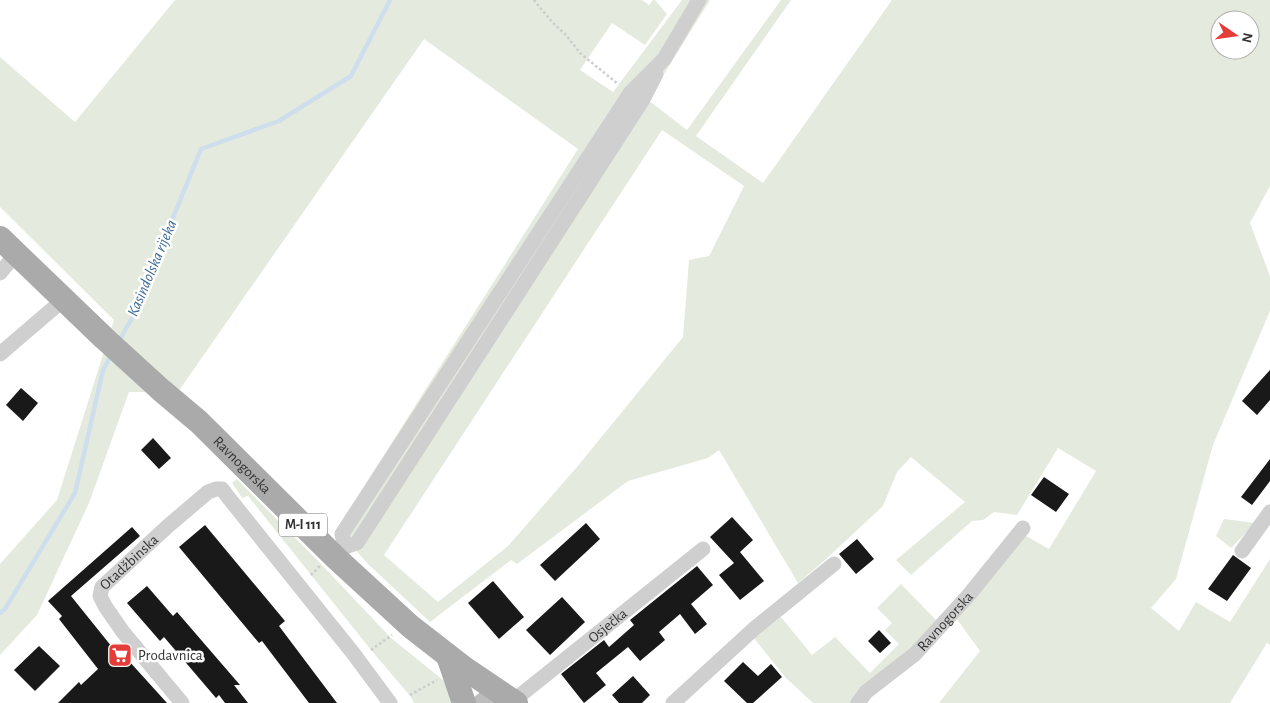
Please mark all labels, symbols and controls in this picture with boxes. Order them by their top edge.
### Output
north arrow [1210,10,1260,60]
text: N [1239,31,1255,44]
water label: Kasindolska rijeka [125,217,180,319]
street label: Ravnogorska [210,433,274,497]
road number: M-I 111 [279,514,327,536]
street label: Otadžbinska [97,532,161,593]
street label: Ravnogorska [914,589,976,654]
street label: Osječka [585,605,630,645]
supermarket icon: Prodavnica [107,642,133,668]
place label: Prodavnica [138,648,203,663]

